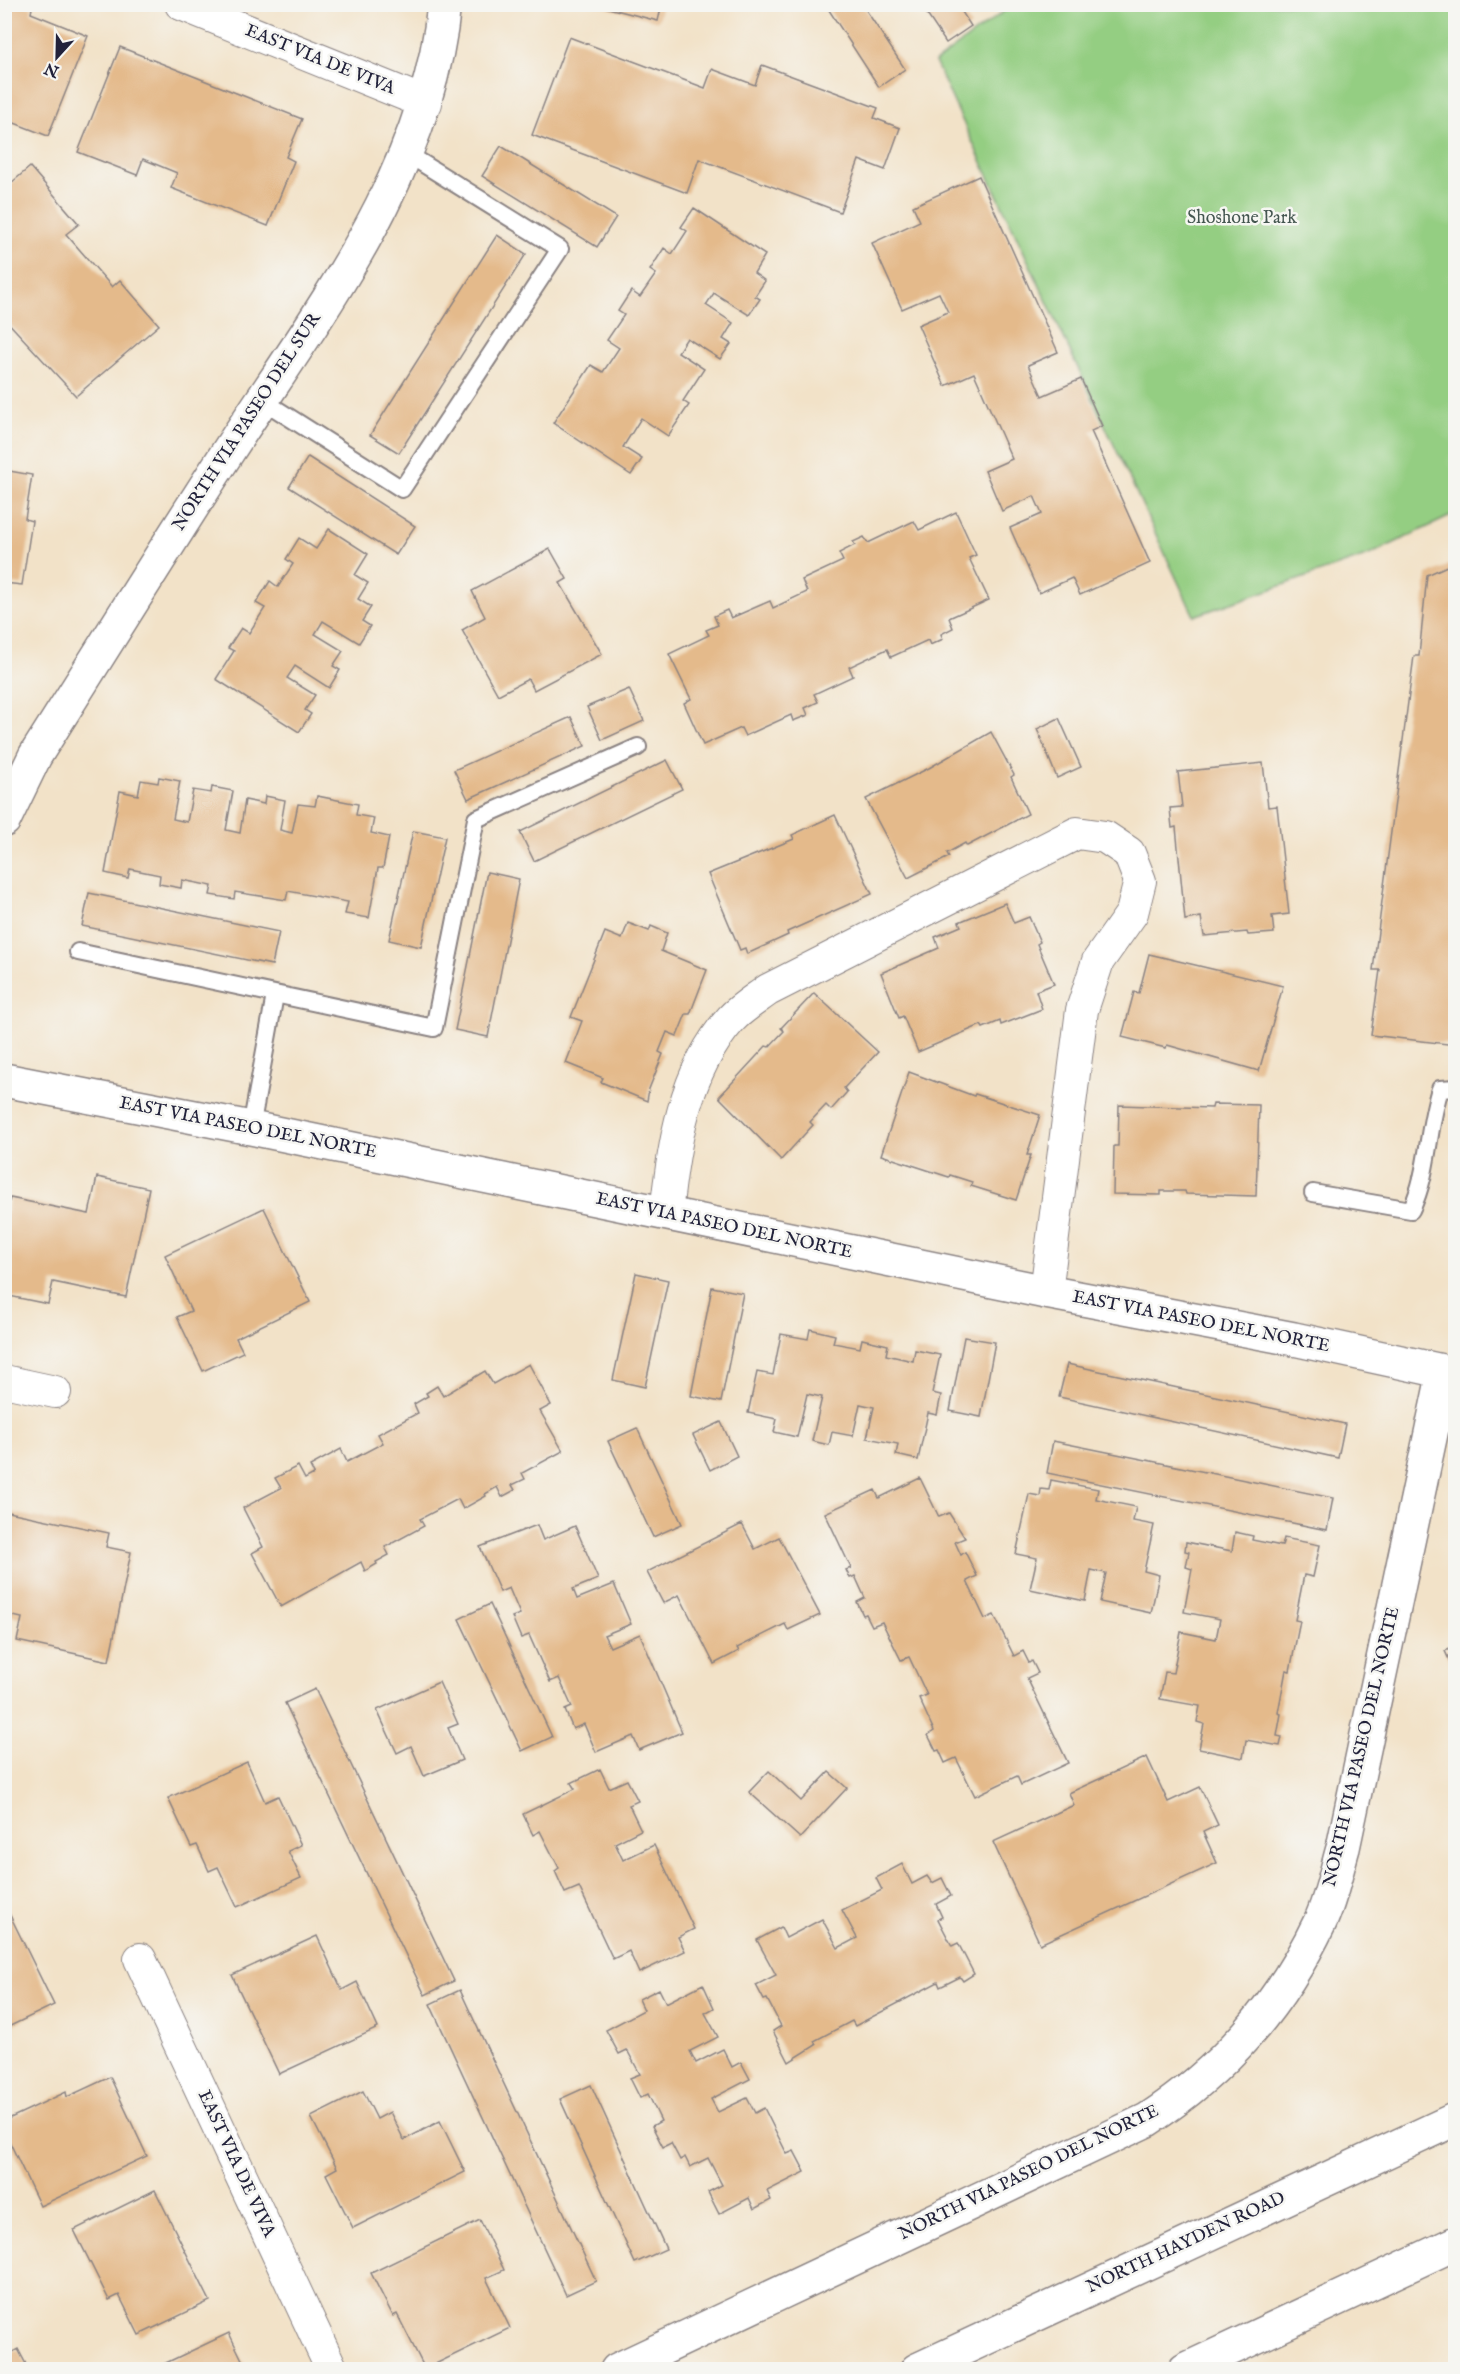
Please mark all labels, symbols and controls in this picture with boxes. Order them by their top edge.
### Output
street label: EAST VIA DE VIVA [242,19,399,101]
north arrow [27,27,87,87]
text: N [42,57,63,81]
park label: Shoshone Park [1187,207,1297,230]
street label: NORTH VIA PASEO DEL SUR [168,307,327,535]
street label: EAST VIA PASEO DEL NORTE [117,1092,379,1164]
street label: EAST VIA PASEO DEL NORTE [594,1188,854,1264]
street label: EAST VIA PASEO DEL NORTE [1070,1286,1332,1358]
street label: NORTH VIA PASEO DEL NORTE [1319,1605,1405,1889]
street label: EAST VIA DE VIVA [192,2087,281,2242]
street label: NORTH VIA PASEO DEL NORTE [895,2100,1163,2246]
street label: NORTH HAYDEN ROAD [1083,2187,1289,2299]

